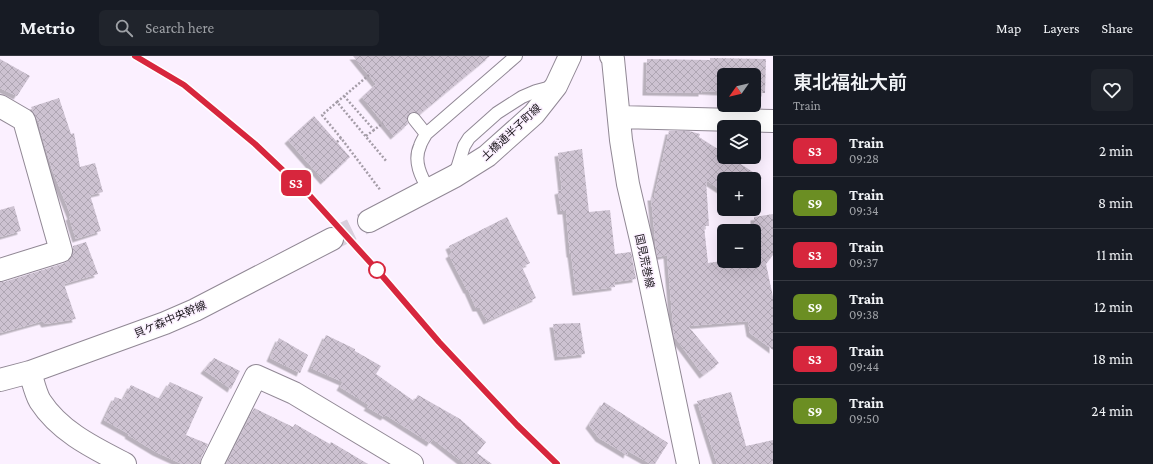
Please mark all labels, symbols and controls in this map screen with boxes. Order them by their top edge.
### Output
search box [99,10,379,46]
text: Metrio [20,17,75,38]
icon: search [113,17,135,39]
text: Search here [145,20,214,36]
text: Map [996,20,1021,36]
text: Layers [1043,20,1080,36]
text: Share [1102,20,1133,36]
north arrow [717,68,761,112]
map controls [717,68,761,268]
button: heart [1091,69,1133,111]
text: 東北福祉大前 [793,72,907,93]
text: Train [793,98,821,113]
street label: 土橋通半子町線 [479,101,543,163]
button: layers [717,120,761,164]
text: Train [849,135,884,151]
text: S3 [808,143,822,159]
text: 2 min [1099,143,1133,159]
text: 09:28 [849,151,879,166]
line badge: S3 [278,170,314,196]
button: + [717,172,761,216]
text: S3 [289,175,303,191]
text: Train [849,187,884,203]
text: S9 [808,195,822,211]
text: 8 min [1098,195,1133,211]
text: 09:34 [849,203,879,218]
button: − [717,224,761,268]
street label: 国見荒巻線 [633,233,657,289]
text: Train [849,239,884,255]
text: S3 [808,247,822,263]
text: 11 min [1096,247,1133,263]
text: 09:37 [849,255,878,270]
unlabelled marker [368,261,386,279]
text: Train [849,291,884,307]
street label: 貝ケ森中央幹線 [132,298,208,340]
text: S9 [808,299,822,315]
text: 12 min [1094,299,1133,315]
text: 09:38 [849,307,879,322]
text: Train [849,343,884,359]
text: S3 [808,351,822,367]
text: 18 min [1093,351,1133,367]
text: 09:44 [849,359,879,374]
text: Train [849,395,884,411]
text: S9 [808,403,822,419]
text: 24 min [1091,403,1133,419]
text: 09:50 [849,411,879,426]

